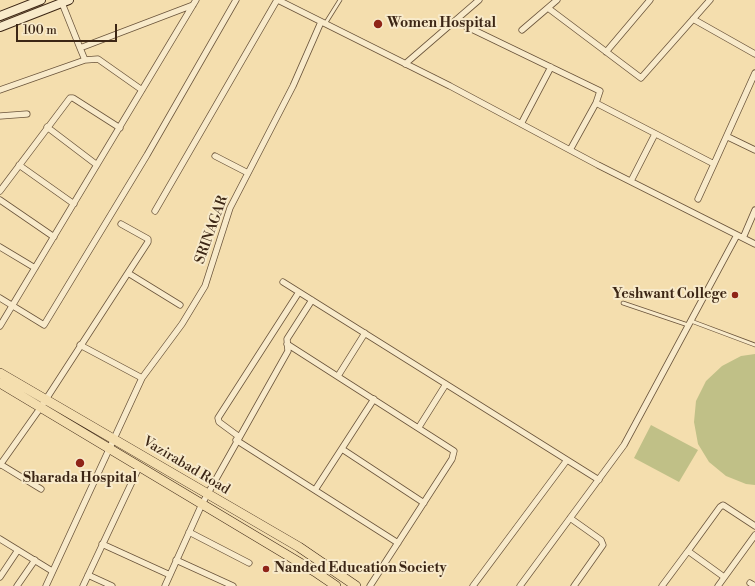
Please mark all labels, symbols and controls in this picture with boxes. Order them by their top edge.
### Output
scale bar [18,16,119,42]
place label: Women Hospital [387,16,496,32]
marker: Women Hospital [372,18,384,30]
text: 100 m [23,23,57,38]
street label: SRINAGAR [192,194,232,266]
place label: Yeshwant College [612,287,727,303]
marker: Yeshwant College [730,290,740,300]
street label: Vazirabad Road [139,433,233,499]
marker: Sharada Hospital [74,457,86,469]
place label: Sharada Hospital [23,471,137,487]
place label: Nanded Education Society [274,561,446,577]
marker: Nanded Education Society [261,564,271,574]

